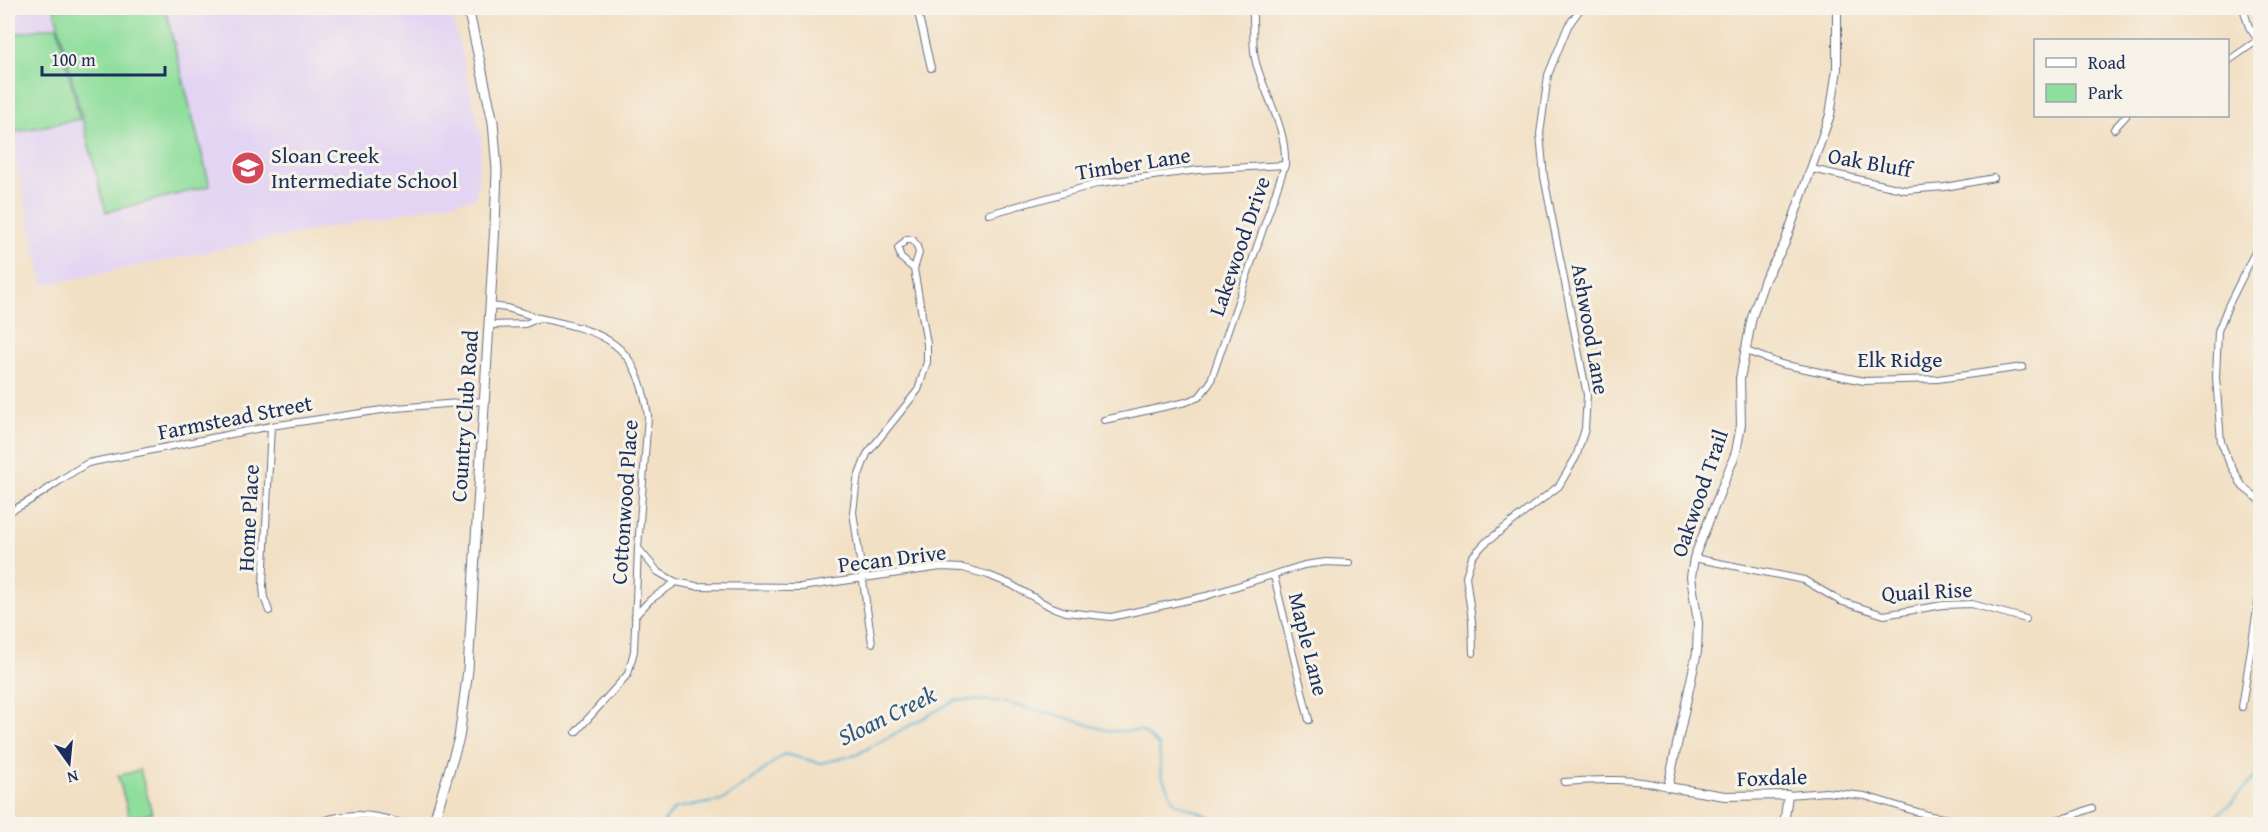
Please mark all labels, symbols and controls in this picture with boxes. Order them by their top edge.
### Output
scale bar [42,39,165,77]
legend [2034,39,2229,117]
text: 100 m [51,46,96,73]
text: Road [2088,49,2126,76]
text: Park [2088,79,2124,106]
street label: Timber Lane [1073,138,1193,188]
place label: Sloan Creek Intermediate School [271,139,458,196]
street label: Oak Bluff [1826,139,1917,186]
school or university icon: Sloan Creek Intermediate School [230,150,266,186]
street label: Lakewood Drive [1200,172,1278,320]
street label: Ashwood Lane [1564,261,1618,397]
street label: Country Club Road [442,329,486,503]
street label: Elk Ridge [1857,343,1943,375]
street label: Farmstead Street [155,386,315,448]
street label: Cottonwood Place [602,419,646,585]
street label: Oakwood Trail [1662,425,1736,561]
street label: Home Place [229,464,267,572]
street label: Pecan Drive [836,535,948,581]
street label: Quail Rise [1881,573,1973,609]
street label: Maple Lane [1281,589,1337,699]
water label: Sloan Creek [832,677,942,754]
north arrow [39,733,99,793]
street label: Foxdale [1736,760,1808,794]
text: N [64,765,81,791]

